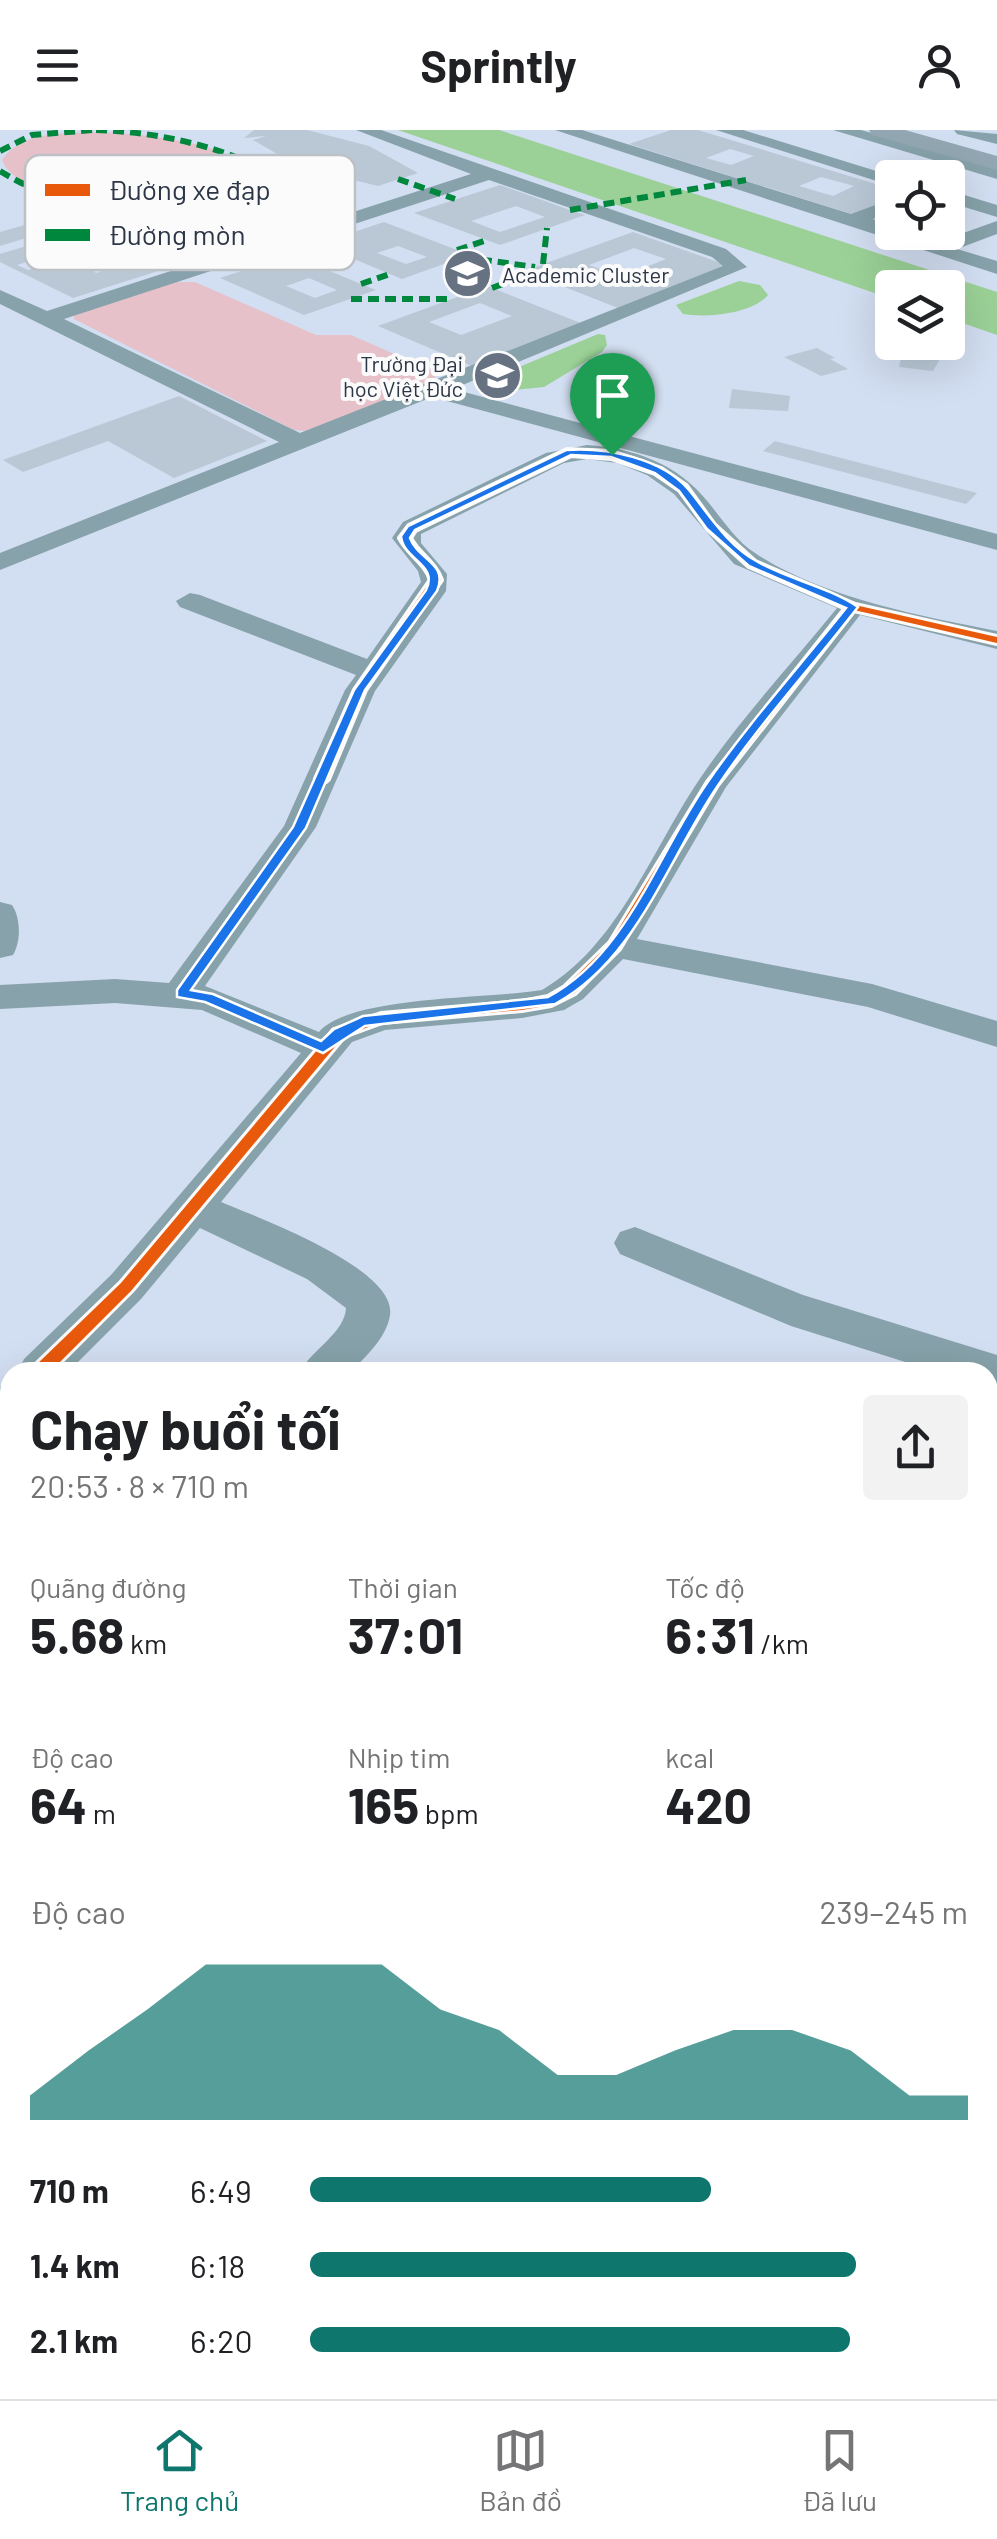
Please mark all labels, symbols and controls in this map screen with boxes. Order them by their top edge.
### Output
icon: menu [30,38,85,93]
text: Sprintly [420,38,577,92]
icon: person [912,38,967,93]
legend [25,155,355,270]
map controls [875,160,965,360]
button: locate [875,160,965,250]
text: Đường xe đạp [108,172,271,206]
text: Đường mòn [108,217,246,251]
school or university icon: Academic Cluster [441,248,493,300]
place label: Academic Cluster [502,261,669,287]
button: layers [875,270,965,360]
place label: Trường Đại học Việt Đức [343,350,463,401]
school or university icon: Trường Đại học Việt Đức [472,350,524,402]
pin [570,353,655,456]
icon: arrive [585,368,640,423]
text: Chạy buổi tối [30,1395,341,1461]
button: share [863,1395,968,1500]
text: 20:53 · 8 × 710 m [30,1466,249,1504]
text: Quãng đường [30,1570,187,1604]
text: Thời gian [348,1570,458,1604]
text: Tốc độ [665,1570,745,1604]
text: 5.68 [30,1604,124,1664]
text: 37:01 [348,1604,463,1664]
text: 6:31 [665,1604,755,1664]
text: km [124,1626,167,1660]
text: /km [755,1626,809,1660]
text: Độ cao [30,1740,114,1774]
text: Nhịp tim [348,1740,450,1774]
text: kcal [665,1740,714,1774]
text: 64 [30,1774,87,1834]
text: 165 [348,1774,419,1834]
text: 420 [665,1774,752,1834]
text: m [87,1796,116,1830]
text: bpm [419,1796,479,1830]
text: Độ cao [30,1892,126,1930]
text: 239–245 m [819,1892,968,1930]
text: 710 m [30,2171,109,2209]
text: 6:49 [190,2171,252,2209]
text: 1.4 km [30,2246,120,2284]
text: 6:18 [190,2246,245,2284]
text: 2.1 km [30,2321,118,2359]
text: 6:20 [190,2321,253,2359]
tab: Trang chủ [120,2423,239,2517]
tab: Bản đồ [479,2423,562,2517]
tab: Đã lưu [802,2423,877,2517]

